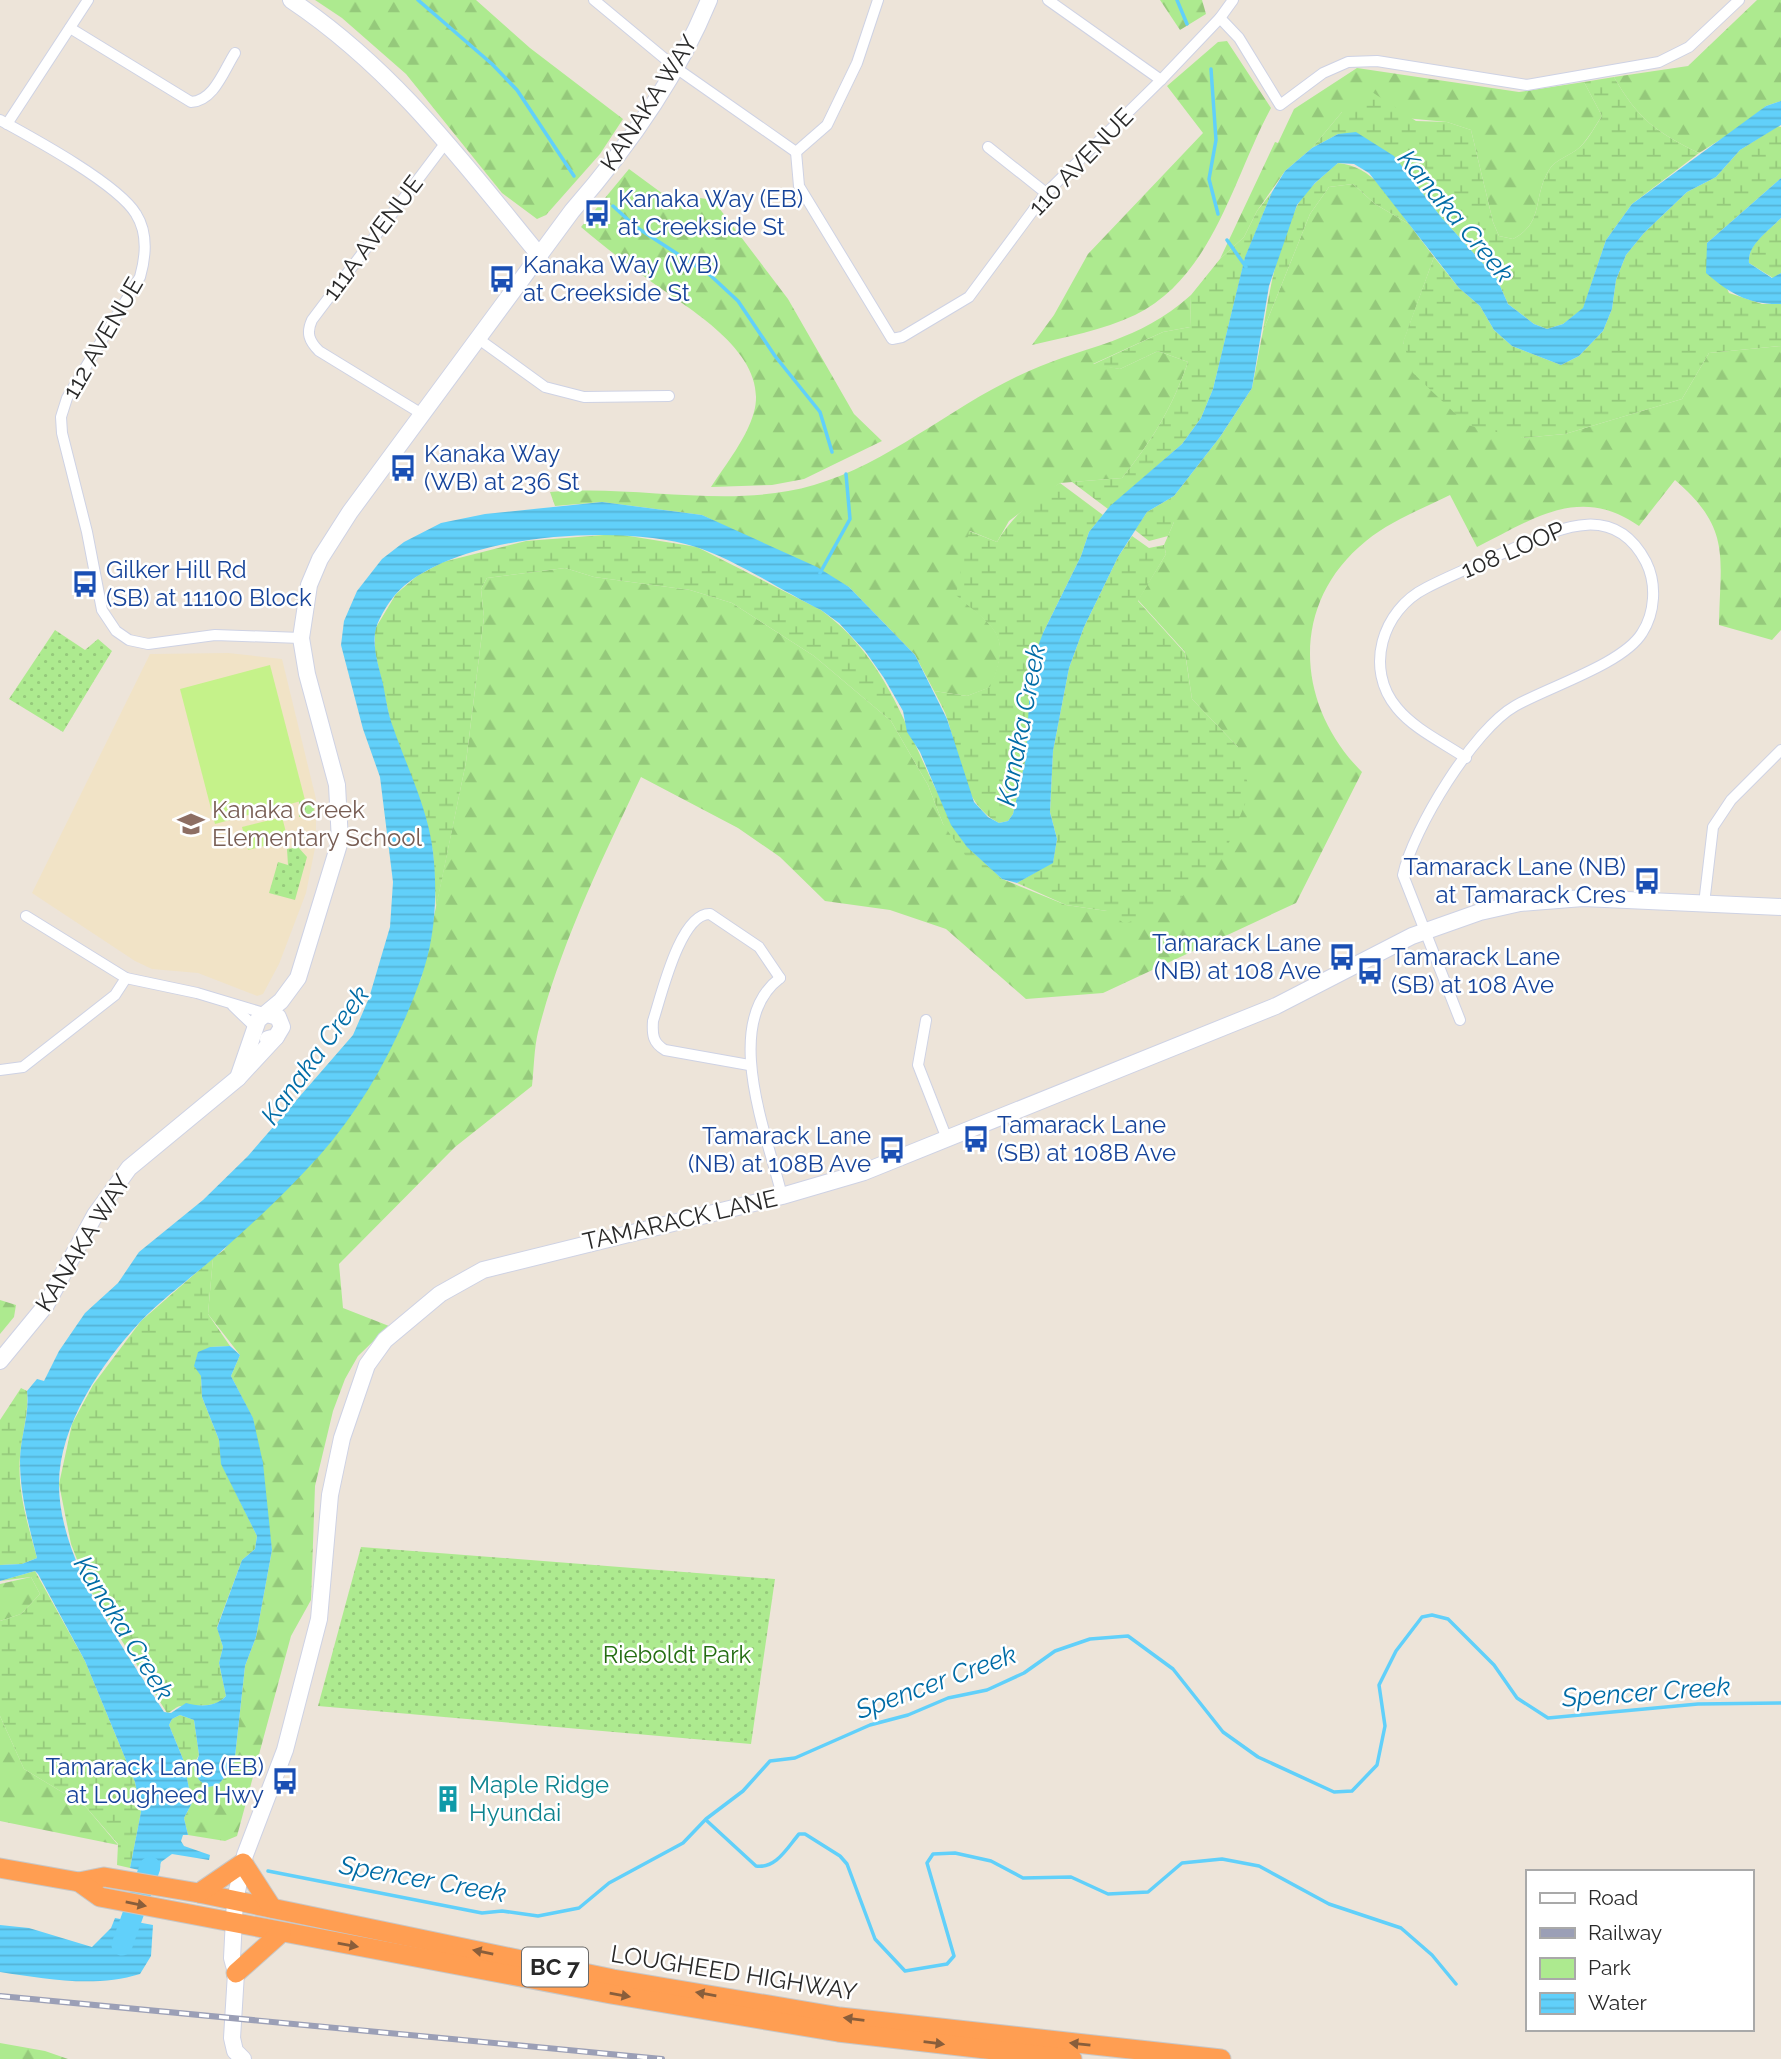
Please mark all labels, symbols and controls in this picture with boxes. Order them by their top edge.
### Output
street label: KANAKA WAY [594,29,703,176]
street label: 110 AVENUE [1022,102,1139,221]
water label: Kanaka Creek [1392,144,1520,288]
street label: 111A AVENUE [316,170,429,306]
place label: Kanaka Way (EB) at Creekside St [618,184,803,241]
bus stop icon: Kanaka Way (EB) at Creekside St [582,198,612,228]
place label: Kanaka Way (WB) at Creekside St [523,250,719,307]
bus stop icon: Kanaka Way (WB) at Creekside St [487,264,517,294]
street label: 112 AVENUE [56,272,149,404]
place label: Kanaka Way (WB) at 236 St [424,439,580,496]
bus stop icon: Kanaka Way (WB) at 236 St [388,453,418,483]
street label: 108 LOOP [1457,515,1569,584]
place label: Gilker Hill Rd (SB) at 11100 Block [106,555,312,612]
bus stop icon: Gilker Hill Rd (SB) at 11100 Block [70,569,100,599]
water label: Kanaka Creek [991,642,1051,808]
place label: Kanaka Creek Elementary School [212,795,423,852]
school or university icon: Kanaka Creek Elementary School [176,809,206,839]
place label: Tamarack Lane (NB) at Tamarack Cres [1404,852,1626,909]
bus stop icon: Tamarack Lane (NB) at Tamarack Cres [1632,866,1662,896]
place label: Tamarack Lane (NB) at 108 Ave [1152,928,1321,985]
bus stop icon: Tamarack Lane (NB) at 108 Ave [1327,942,1357,972]
place label: Tamarack Lane (SB) at 108 Ave [1391,942,1560,999]
bus stop icon: Tamarack Lane (SB) at 108 Ave [1355,956,1385,986]
water label: Kanaka Creek [255,980,375,1130]
place label: Tamarack Lane (SB) at 108B Ave [997,1110,1176,1167]
place label: Tamarack Lane (NB) at 108B Ave [688,1121,871,1178]
bus stop icon: Tamarack Lane (SB) at 108B Ave [961,1124,991,1154]
bus stop icon: Tamarack Lane (NB) at 108B Ave [877,1135,907,1165]
street label: KANAKA WAY [29,1168,136,1317]
street label: TAMARACK LANE [580,1183,780,1256]
water label: Kanaka Creek [68,1551,180,1706]
water label: Spencer Creek [851,1639,1021,1725]
park label: Rieboldt Park [603,1640,752,1669]
water label: Spencer Creek [1560,1671,1731,1713]
place label: Tamarack Lane (EB) at Lougheed Hwy [45,1752,264,1809]
bus stop icon: Tamarack Lane (EB) at Lougheed Hwy [270,1766,300,1796]
place label: Maple Ridge Hyundai [469,1770,609,1827]
building icon: Maple Ridge Hyundai [433,1784,463,1814]
water label: Spencer Creek [336,1849,509,1908]
legend [1526,1870,1753,2031]
text: Road [1588,1885,1638,1910]
one-way arrow [125,1899,147,1910]
text: Railway [1588,1920,1662,1945]
one-way arrow [337,1939,359,1950]
street label: LOUGHEED HIGHWAY [609,1939,860,2006]
one-way arrow [472,1946,494,1957]
road number: BC 7 [522,1948,588,1986]
text: Park [1588,1955,1631,1980]
one-way arrow [695,1988,717,1999]
one-way arrow [609,1990,631,2001]
text: Water [1588,1990,1647,2015]
one-way arrow [843,2013,865,2024]
one-way arrow [924,2038,946,2049]
one-way arrow [1069,2038,1091,2049]

